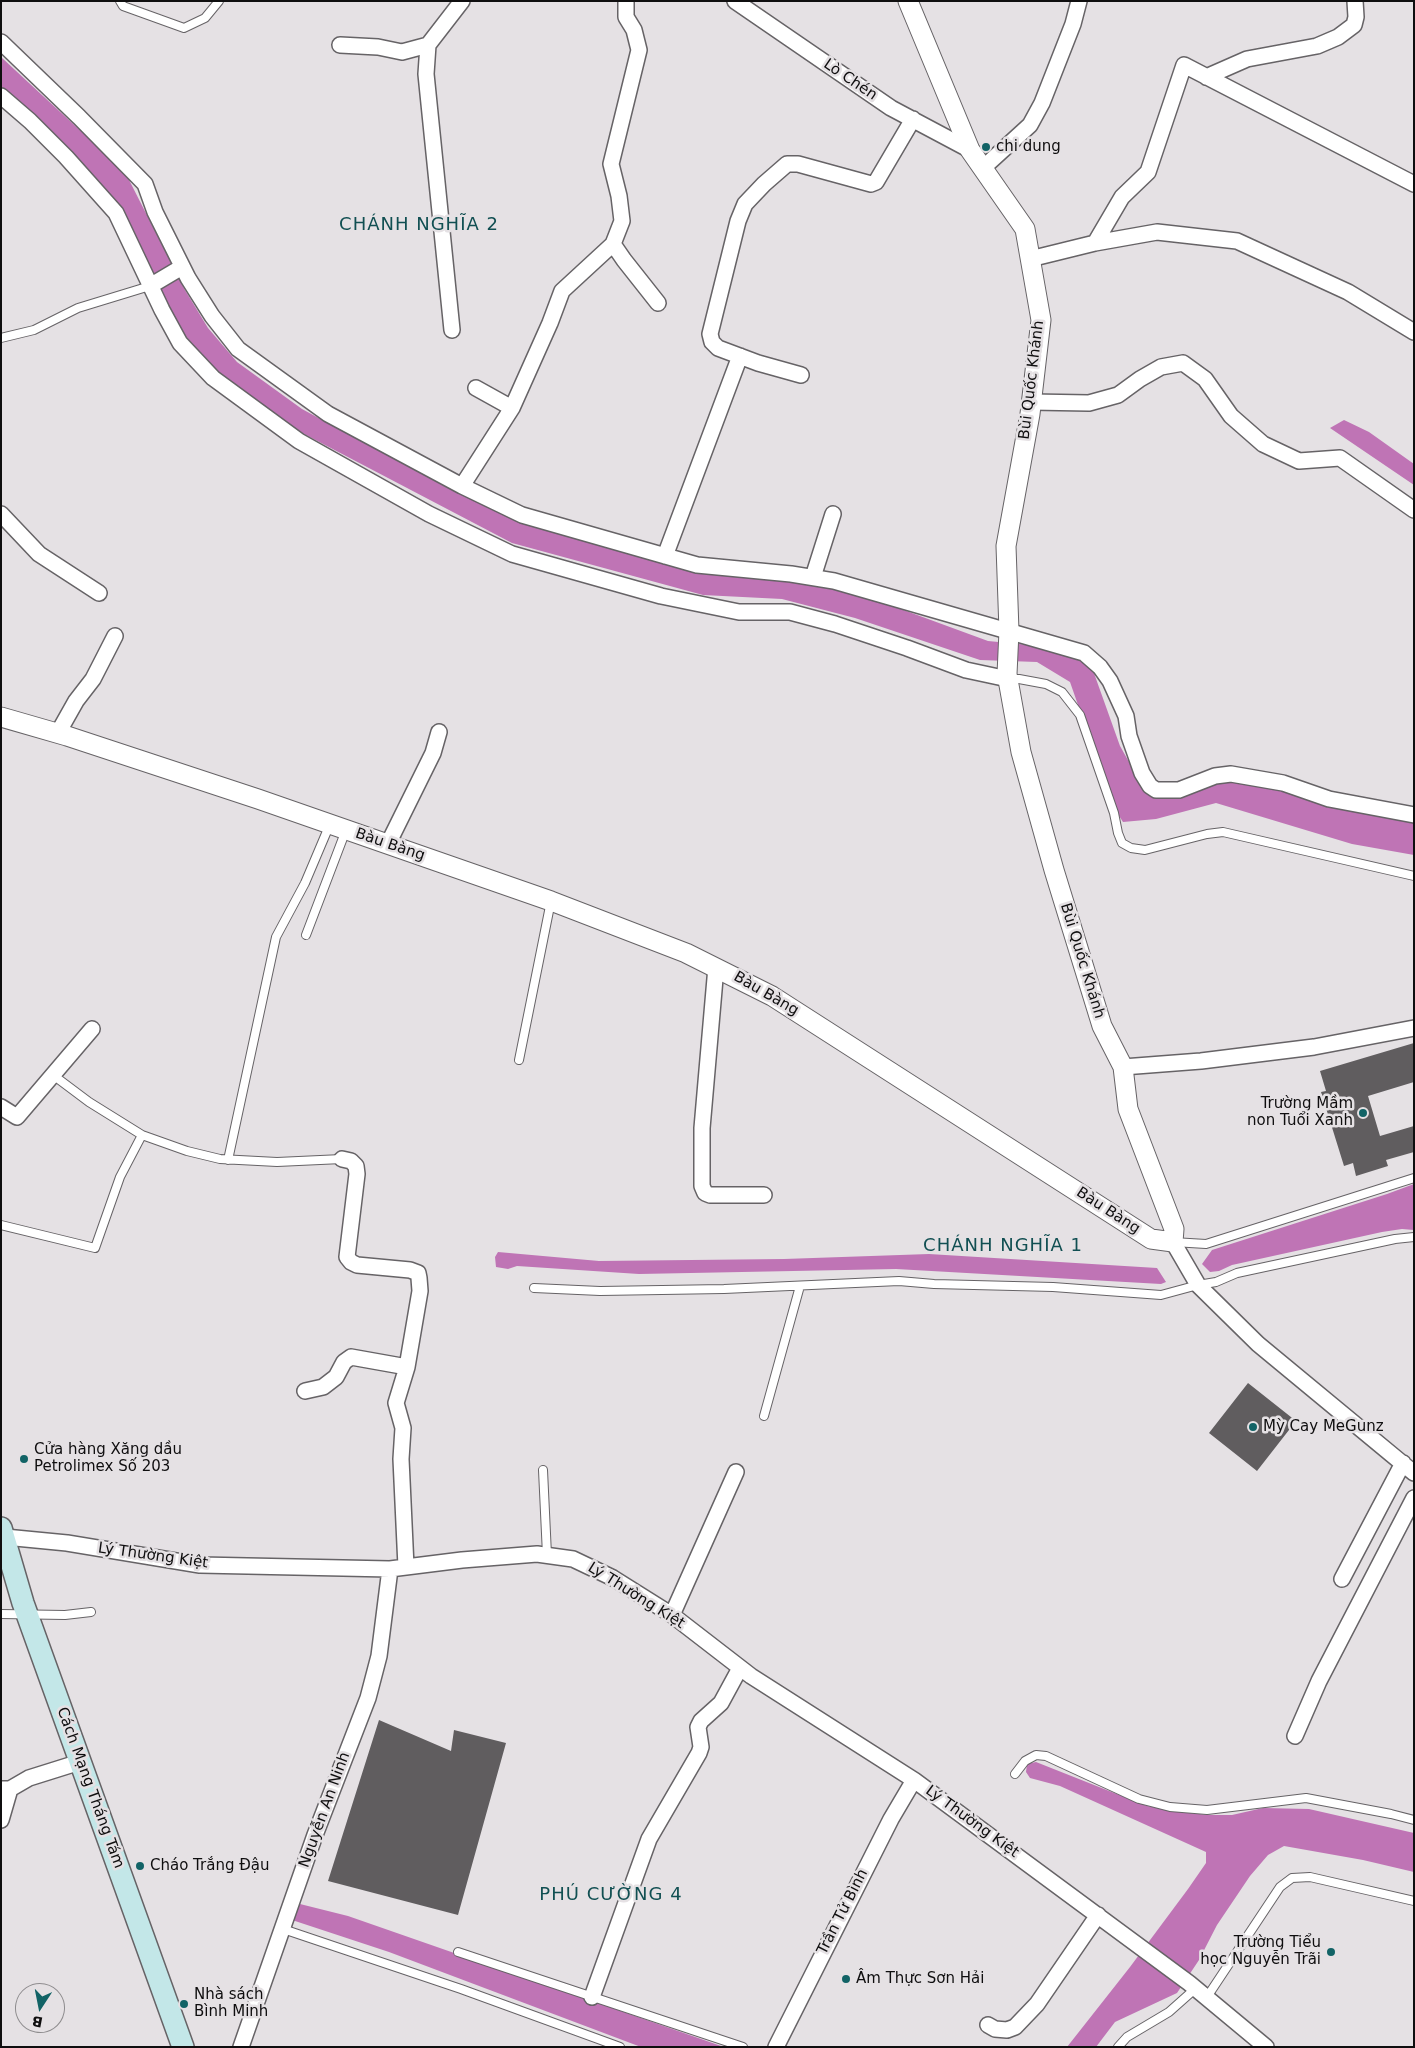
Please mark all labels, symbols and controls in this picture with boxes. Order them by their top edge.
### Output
street label: Lò Chén [820,56,880,104]
place label: chi dung [996,138,1061,156]
marker: chi dung [980,141,992,153]
district label: CHÁNH NGHĨA 2 [337,214,501,236]
street label: Bùi Quốc Khánh [1016,319,1048,441]
street label: Bàu Bàng [353,825,427,865]
street label: Bùi Quốc Khánh [1056,901,1108,1021]
street label: Bàu Bàng [730,968,802,1020]
place label: Trường Mầm non Tuổi Xanh [1247,1095,1353,1130]
marker: Trường Mầm non Tuổi Xanh [1357,1107,1369,1119]
street label: Bàu Bàng [1073,1184,1143,1238]
district label: CHÁNH NGHĨA 1 [921,1235,1085,1257]
place label: Mỳ Cay MeGunz [1263,1418,1384,1436]
marker: Mỳ Cay MeGunz [1247,1421,1259,1433]
place label: Cửa hàng Xăng dầu Petrolimex Số 203 [34,1441,182,1476]
marker: Cửa hàng Xăng dầu Petrolimex Số 203 [18,1453,30,1465]
street label: Lý Thường Kiệt [97,1539,209,1573]
street label: Lý Thường Kiệt [584,1559,688,1633]
street label: Cách Mạng Tháng Tám [52,1705,128,1871]
street label: Nguyễn An Ninh [296,1750,354,1870]
street label: Lý Thường Kiệt [922,1782,1022,1862]
place label: Cháo Trắng Đậu [150,1857,270,1875]
marker: Cháo Trắng Đậu [134,1860,146,1872]
street label: Trần Tử Bình [814,1866,872,1958]
district label: PHÚ CƯỜNG 4 [538,1884,684,1906]
place label: Trường Tiểu học Nguyễn Trãi [1200,1934,1321,1969]
marker: Trường Tiểu học Nguyễn Trãi [1325,1946,1337,1958]
place label: Âm Thực Sơn Hải [856,1970,984,1988]
marker: Âm Thực Sơn Hải [840,1973,852,1985]
north arrow [15,1983,65,2033]
place label: Nhà sách Bình Minh [194,1986,268,2021]
marker: Nhà sách Bình Minh [178,1998,190,2010]
text: B [31,2013,44,2031]

